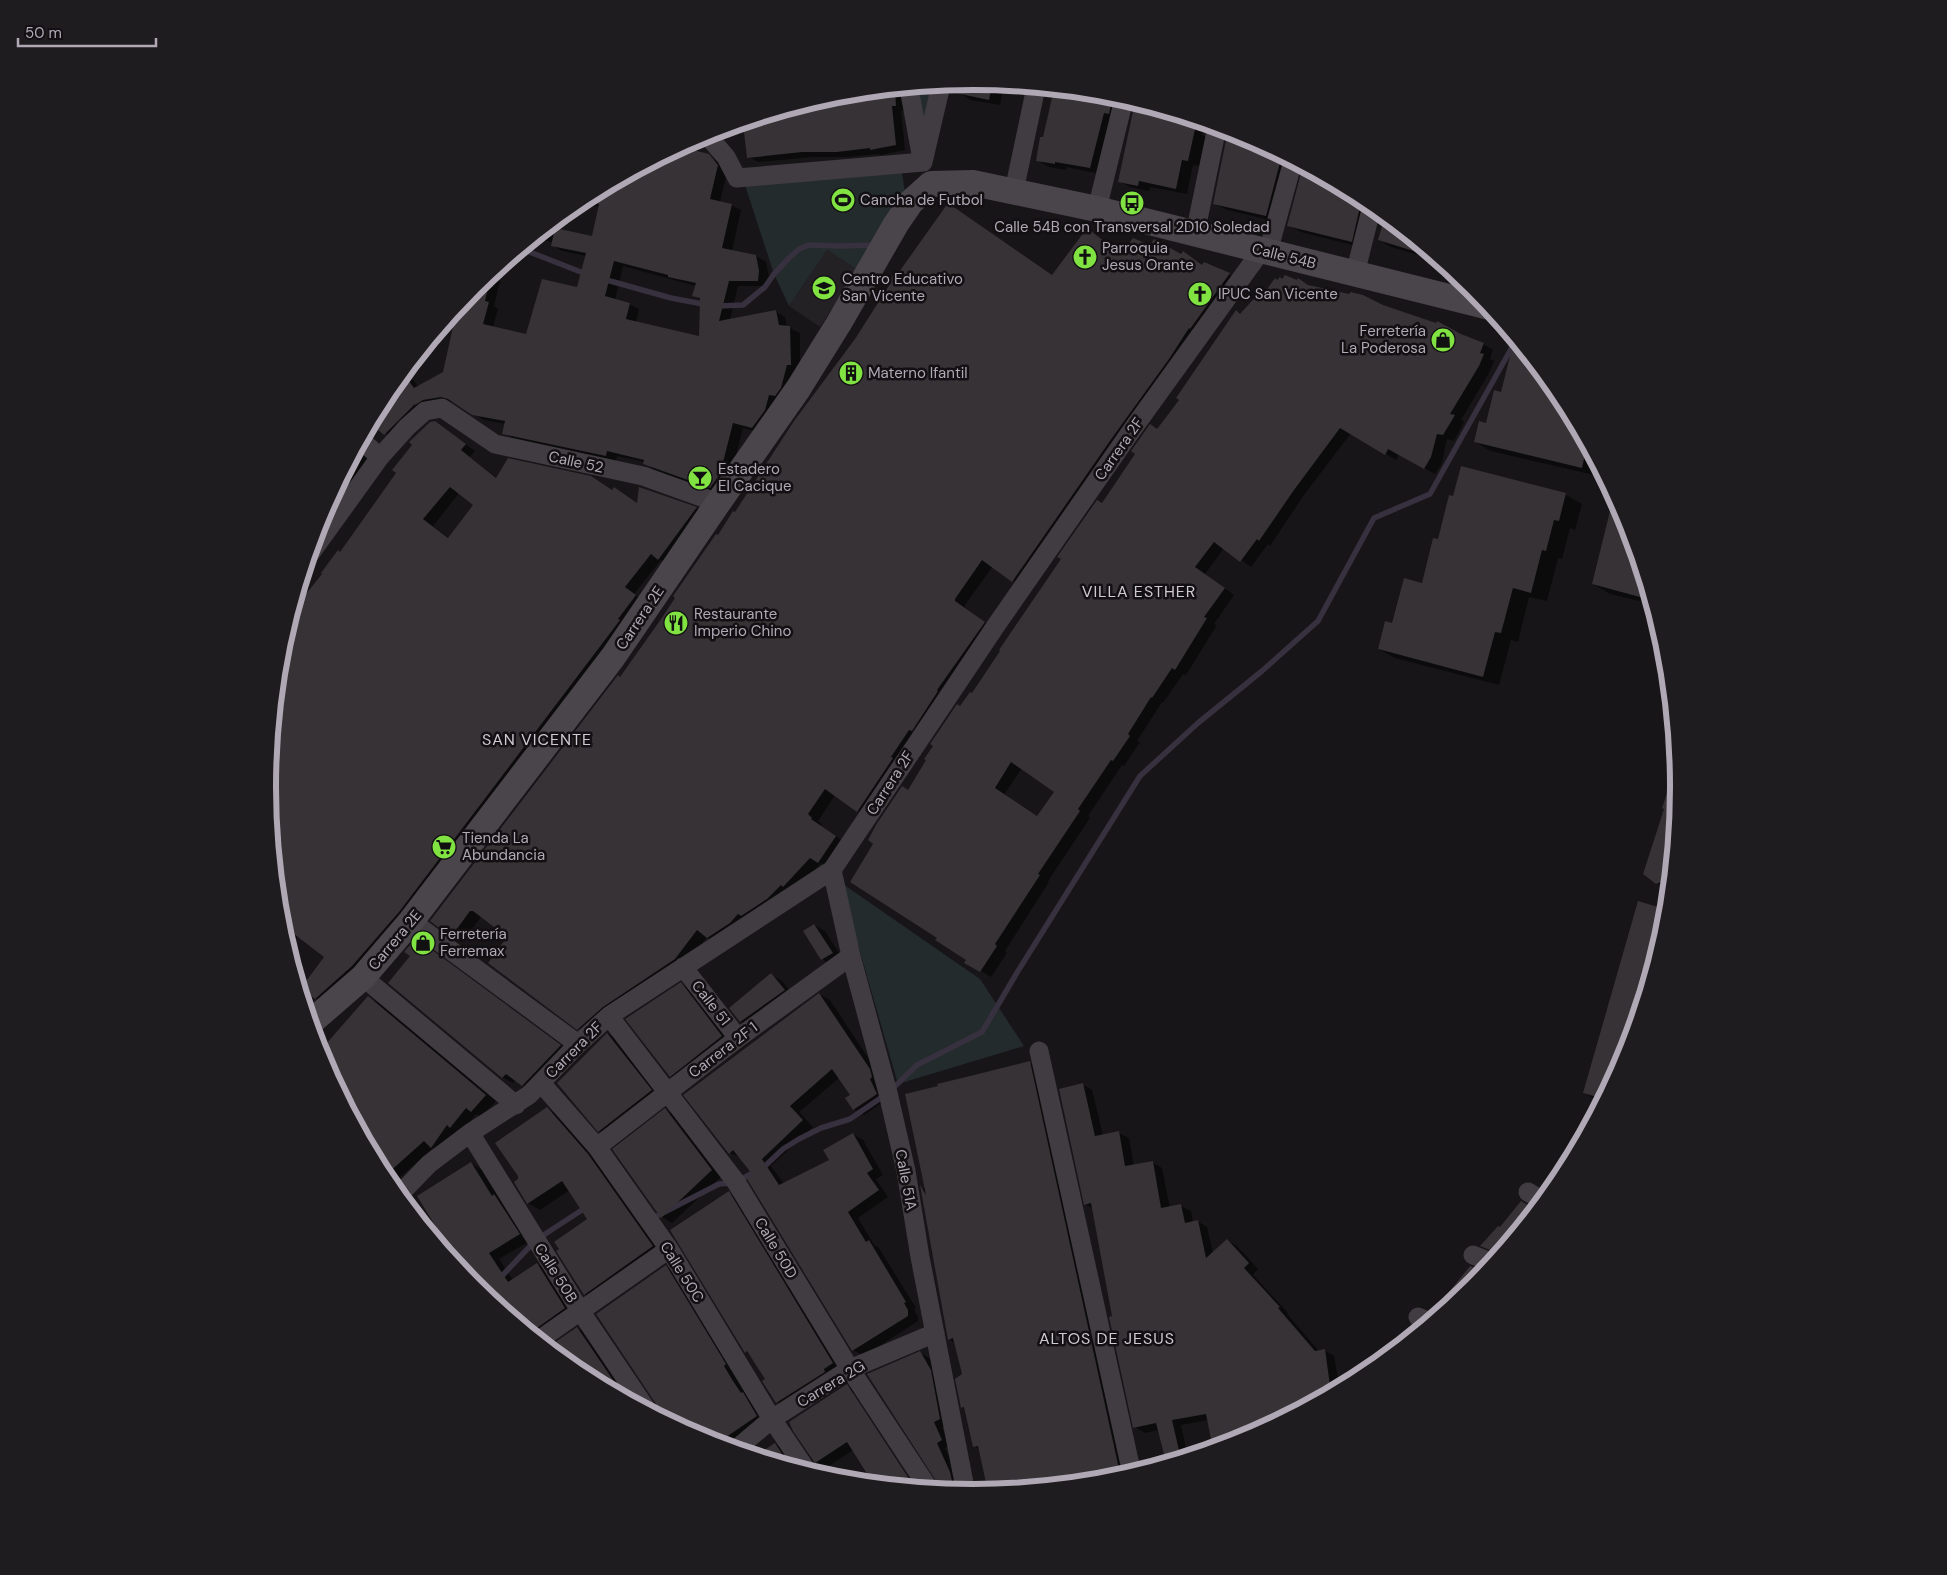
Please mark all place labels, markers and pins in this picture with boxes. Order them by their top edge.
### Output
sports icon: Cancha de Futbol [830,187,856,213]
place label: Cancha de Futbol [860,190,983,210]
bus stop icon: Calle 54B con Transversal 2D10 Soledad [1119,190,1145,216]
place label: Calle 54B con Transversal 2D10 Soledad [994,217,1270,237]
place label: Parroquia Jesus Orante [1102,238,1194,275]
church icon: Parroquia Jesus Orante [1072,244,1098,270]
place label: Centro Educativo San Vicente [842,269,963,306]
school or university icon: Centro Educativo San Vicente [811,275,837,301]
church icon: IPUC San Vicente [1187,281,1213,307]
place label: IPUC San Vicente [1218,284,1338,304]
place label: Ferretería La Poderosa [1341,321,1426,358]
shop icon: Ferretería La Poderosa [1430,327,1456,353]
building icon: Materno Ifantil [838,360,864,386]
place label: Materno Ifantil [868,363,968,383]
place label: Estadero El Cacique [718,459,791,496]
bar icon: Estadero El Cacique [687,465,713,491]
place label: Restaurante Imperio Chino [694,604,791,641]
restaurant icon: Restaurante Imperio Chino [663,610,689,636]
place label: Tienda La Abundancia [462,828,545,865]
supermarket icon: Tienda La Abundancia [431,834,457,860]
place label: Ferretería Ferremax [440,924,507,961]
shop icon: Ferretería Ferremax [410,930,436,956]

